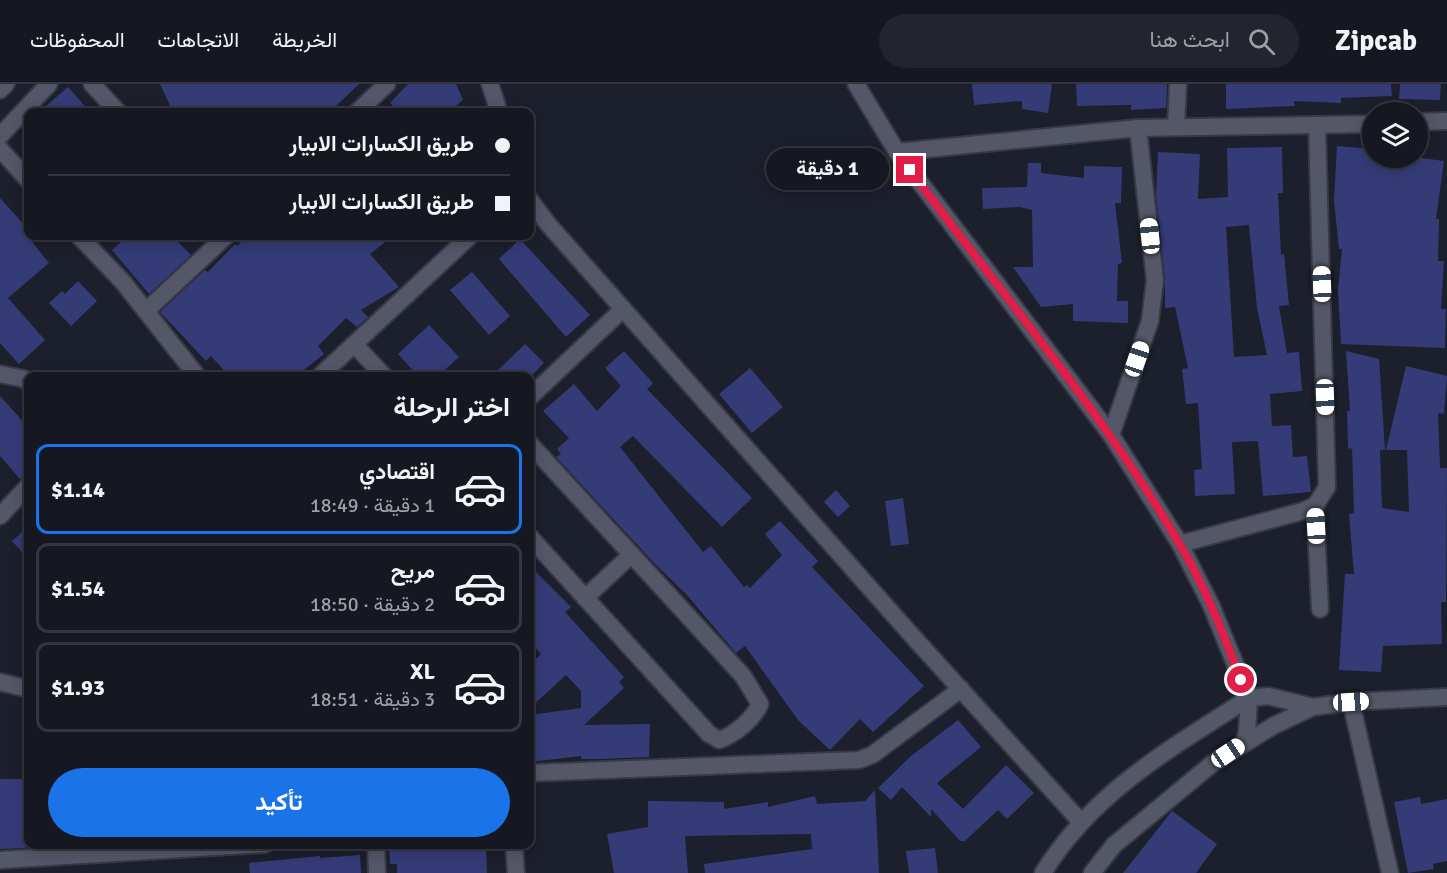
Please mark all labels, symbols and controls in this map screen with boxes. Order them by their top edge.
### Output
search box [879,14,1299,68]
text: Zipcab [1335,24,1417,58]
icon: search [1245,25,1278,58]
text: ابحث هنا [1149,26,1230,53]
text: المحفوظات [30,27,125,53]
text: الاتجاهات [158,27,239,53]
text: الخريطة [272,27,337,53]
map controls [1362,102,1428,168]
button: layers [1362,102,1428,168]
text: طريق الكسارات الابيار [289,130,474,157]
callout: 1 دقيقة [766,149,889,191]
text: 1 دقيقة [796,156,859,181]
route end [896,156,923,183]
text: طريق الكسارات الابيار [289,188,474,215]
car [1139,217,1161,255]
car [1312,266,1332,302]
car [1123,339,1151,379]
car [1315,379,1335,415]
text: اختر الرحلة [393,391,510,424]
text: اقتصادي [359,458,435,485]
icon: car [453,462,507,516]
text: $1.14 [51,476,105,503]
text: 1 دقيقة · 18:49 [310,493,435,518]
car [1306,508,1326,544]
text: مريح [391,557,435,584]
icon: car [453,561,507,615]
text: $1.54 [51,575,105,602]
text: 2 دقيقة · 18:50 [310,592,435,617]
text: XL [410,658,435,685]
icon: car [453,660,507,714]
route start [1227,666,1254,693]
text: $1.93 [51,674,105,701]
text: 3 دقيقة · 18:51 [310,687,435,712]
car [1333,692,1369,712]
car [1208,735,1248,771]
button: تأكيد [48,768,510,837]

